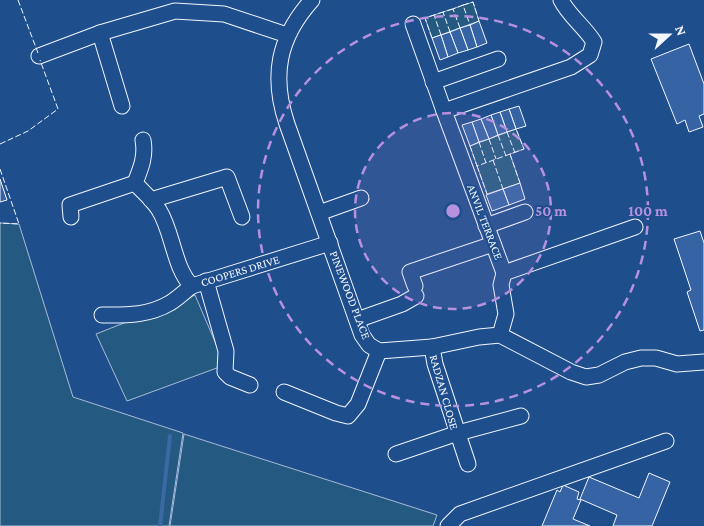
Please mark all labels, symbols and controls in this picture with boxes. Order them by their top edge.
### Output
north arrow [644,10,694,60]
text: N [672,23,690,38]
street label: ANVIL TERRACE [464,182,506,262]
centre of rings [444,202,462,220]
text: 50 m [535,203,567,219]
text: 100 m [628,203,668,219]
street label: PINEWOOD PLACE [327,249,373,342]
street label: COOPERS DRIVE [199,252,282,290]
street label: RADZAN CLOSE [427,353,462,432]

